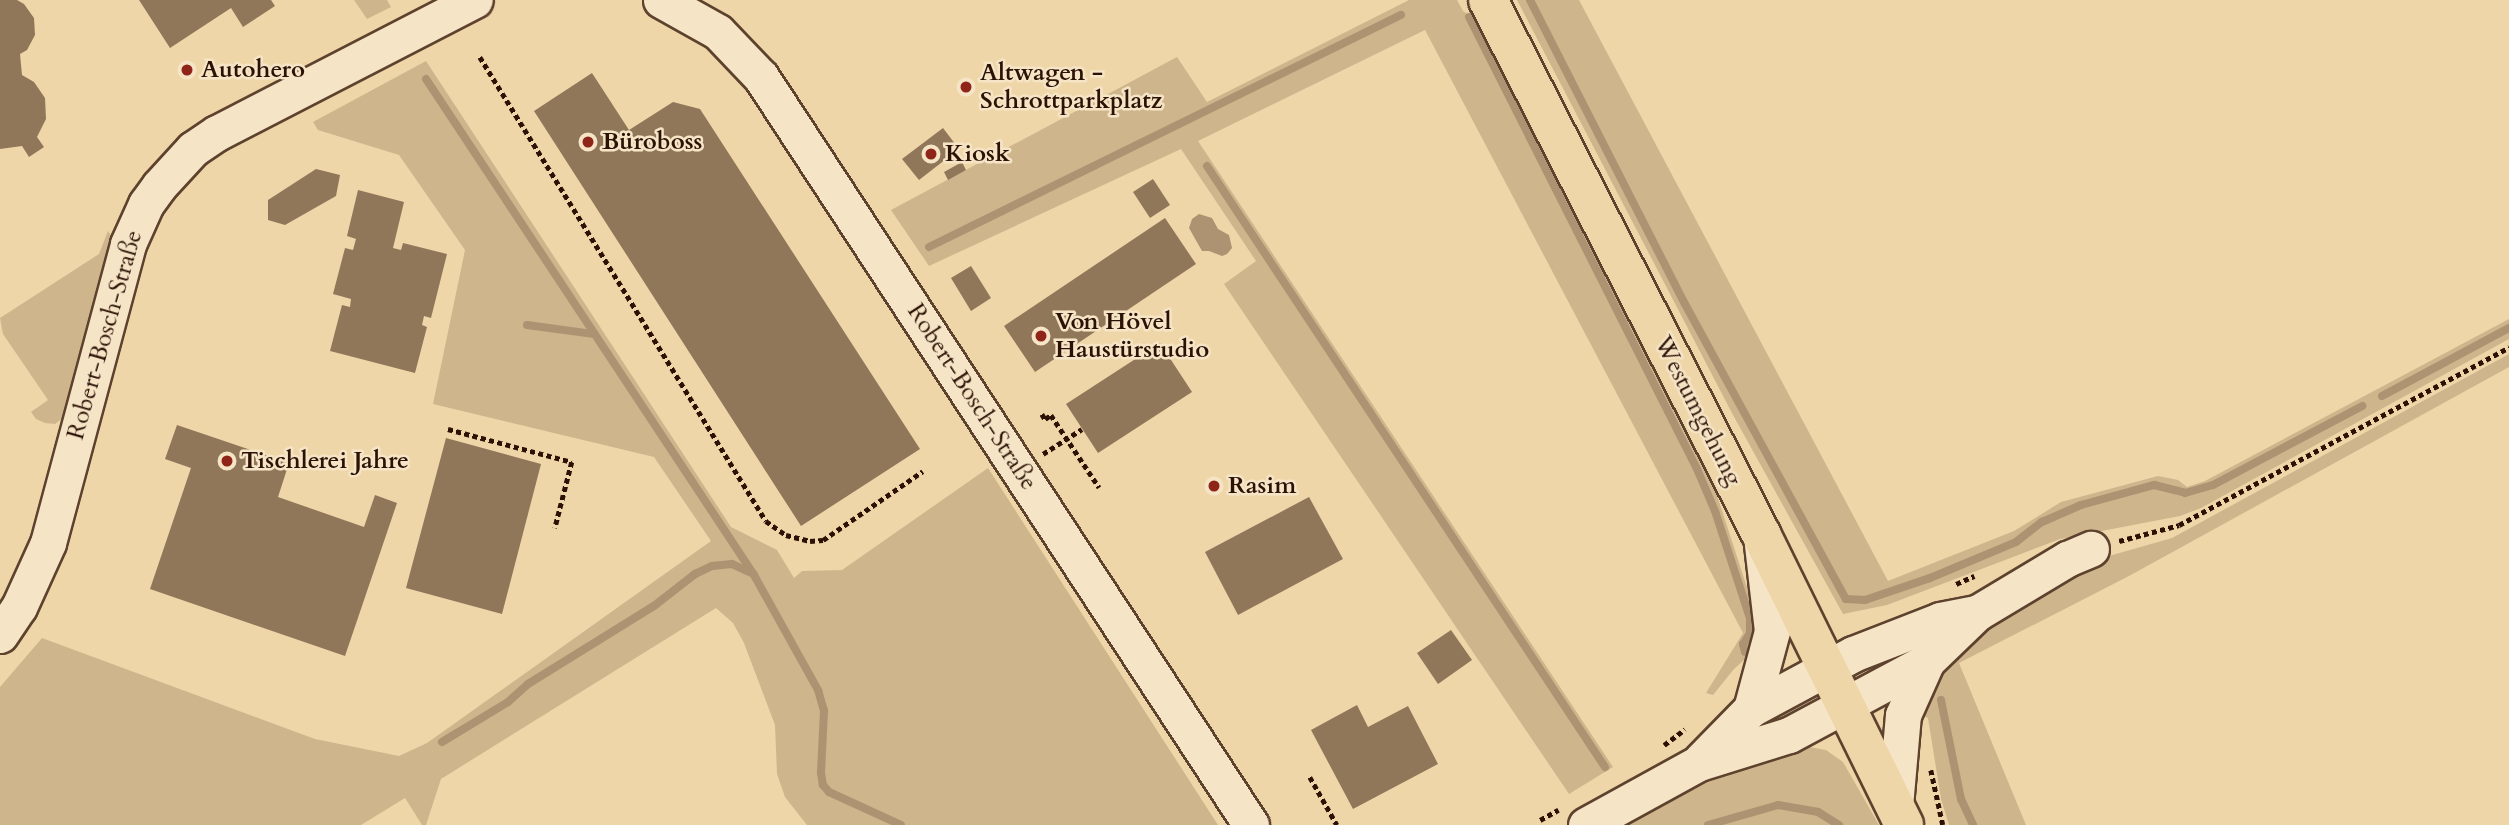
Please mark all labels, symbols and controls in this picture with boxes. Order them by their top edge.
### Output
place label: Autohero [201,56,305,84]
place label: Altwagen - Schrottparkplatz [980,59,1162,115]
marker: Autohero [179,62,195,78]
marker: Altwagen - Schrottparkplatz [958,79,974,95]
place label: Büroboss [602,128,702,156]
marker: Büroboss [580,134,596,150]
place label: Kiosk [945,140,1010,168]
marker: Kiosk [923,146,939,162]
street label: Robert-Bosch-Straße [61,227,149,443]
street label: Robert-Bosch-Straße [901,298,1043,496]
place label: Von Hövel Haustürstudio [1055,308,1209,364]
marker: Von Hövel Haustürstudio [1033,328,1049,344]
street label: Westumgehung [1648,331,1748,491]
place label: Tischlerei Jahre [241,447,409,475]
marker: Tischlerei Jahre [219,453,235,469]
place label: Rasim [1228,472,1296,500]
marker: Rasim [1206,478,1222,494]

